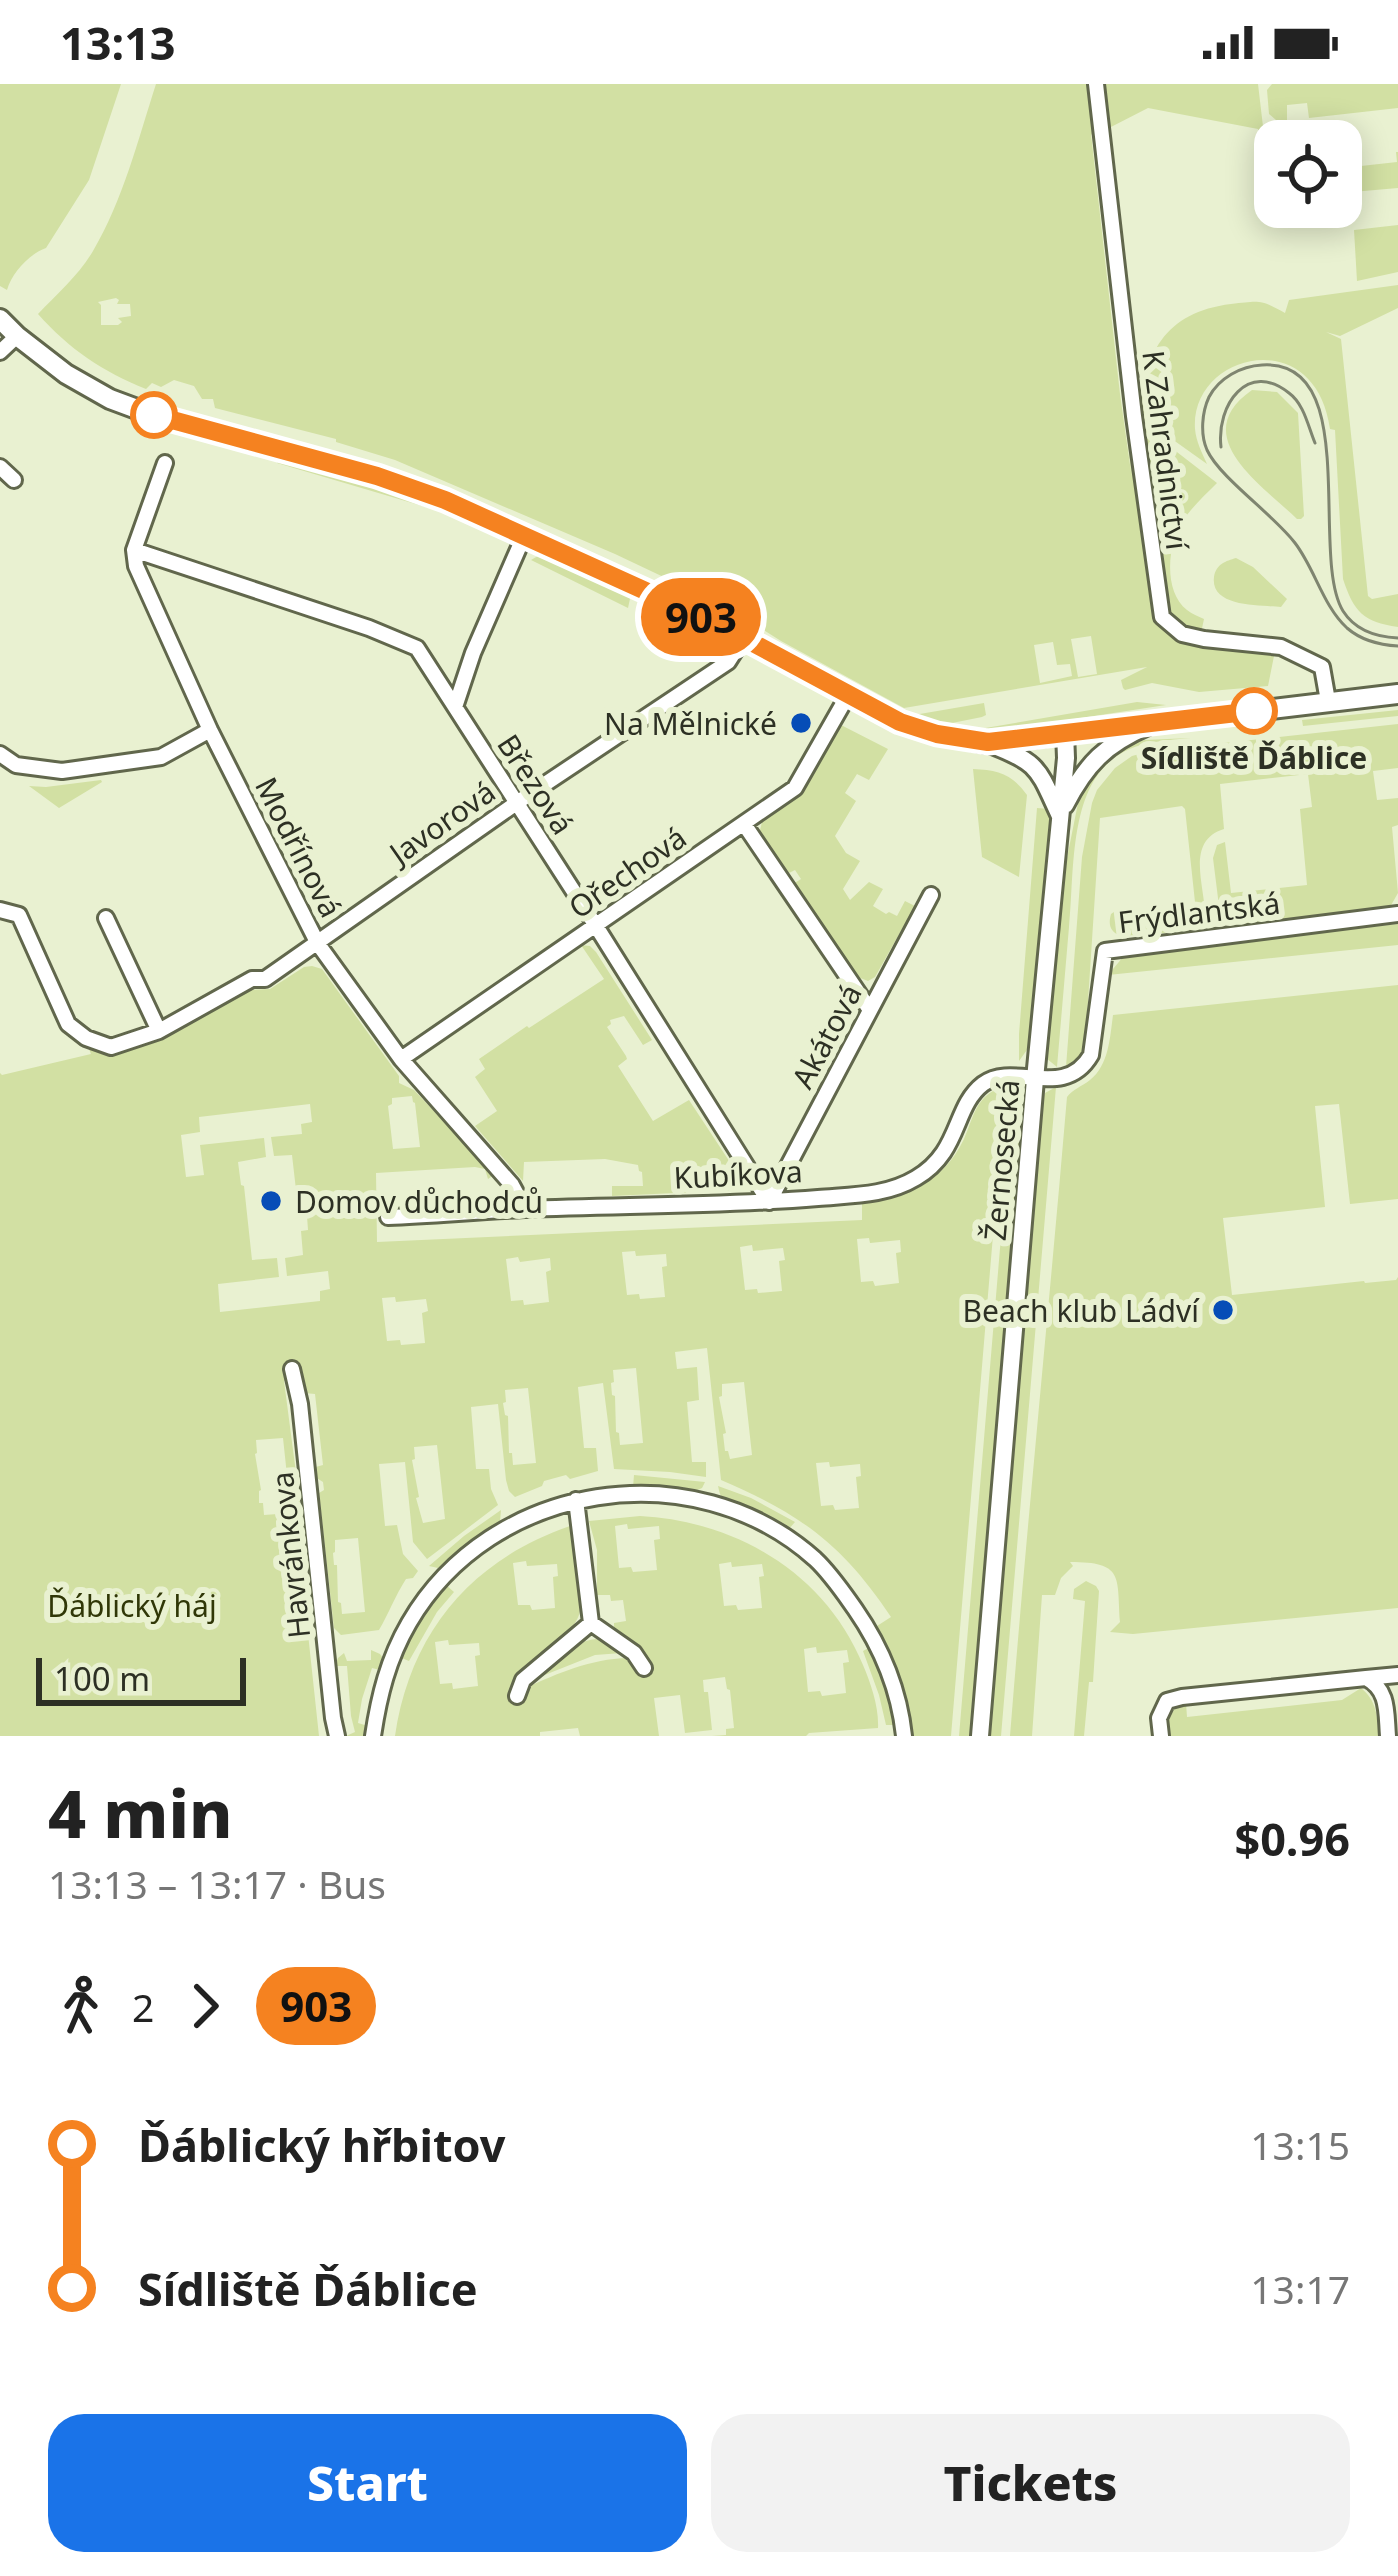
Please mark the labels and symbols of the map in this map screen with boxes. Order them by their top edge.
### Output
street label: K Zahradnictví [1133,348,1199,553]
unlabelled marker [132,393,176,437]
line badge: 903 [632,578,770,656]
marker: Sídliště Ďáblice [1232,689,1276,733]
place label: Na Mělnické [604,703,777,744]
marker: Na Mělnické [788,710,814,736]
street label: Březová [488,726,584,842]
place label: Sídliště Ďáblice [1141,737,1367,778]
street label: Modřínová [246,770,352,924]
street label: Javorová [379,771,503,875]
street label: Ořechová [560,817,694,927]
street label: Frýdlantská [1116,882,1282,942]
street label: Akátová [781,977,871,1095]
street label: Žernosecká [974,1078,1028,1242]
street label: Kubíkova [673,1150,803,1198]
place label: Domov důchodců [295,1181,543,1222]
marker: Domov důchodců [258,1188,284,1214]
place label: Beach klub Ládví [962,1290,1200,1331]
marker: Beach klub Ládví [1210,1297,1236,1323]
street label: Havránkova [261,1470,319,1640]
park label: Ďáblický háj [47,1585,217,1626]
scale bar [36,1652,246,1705]

